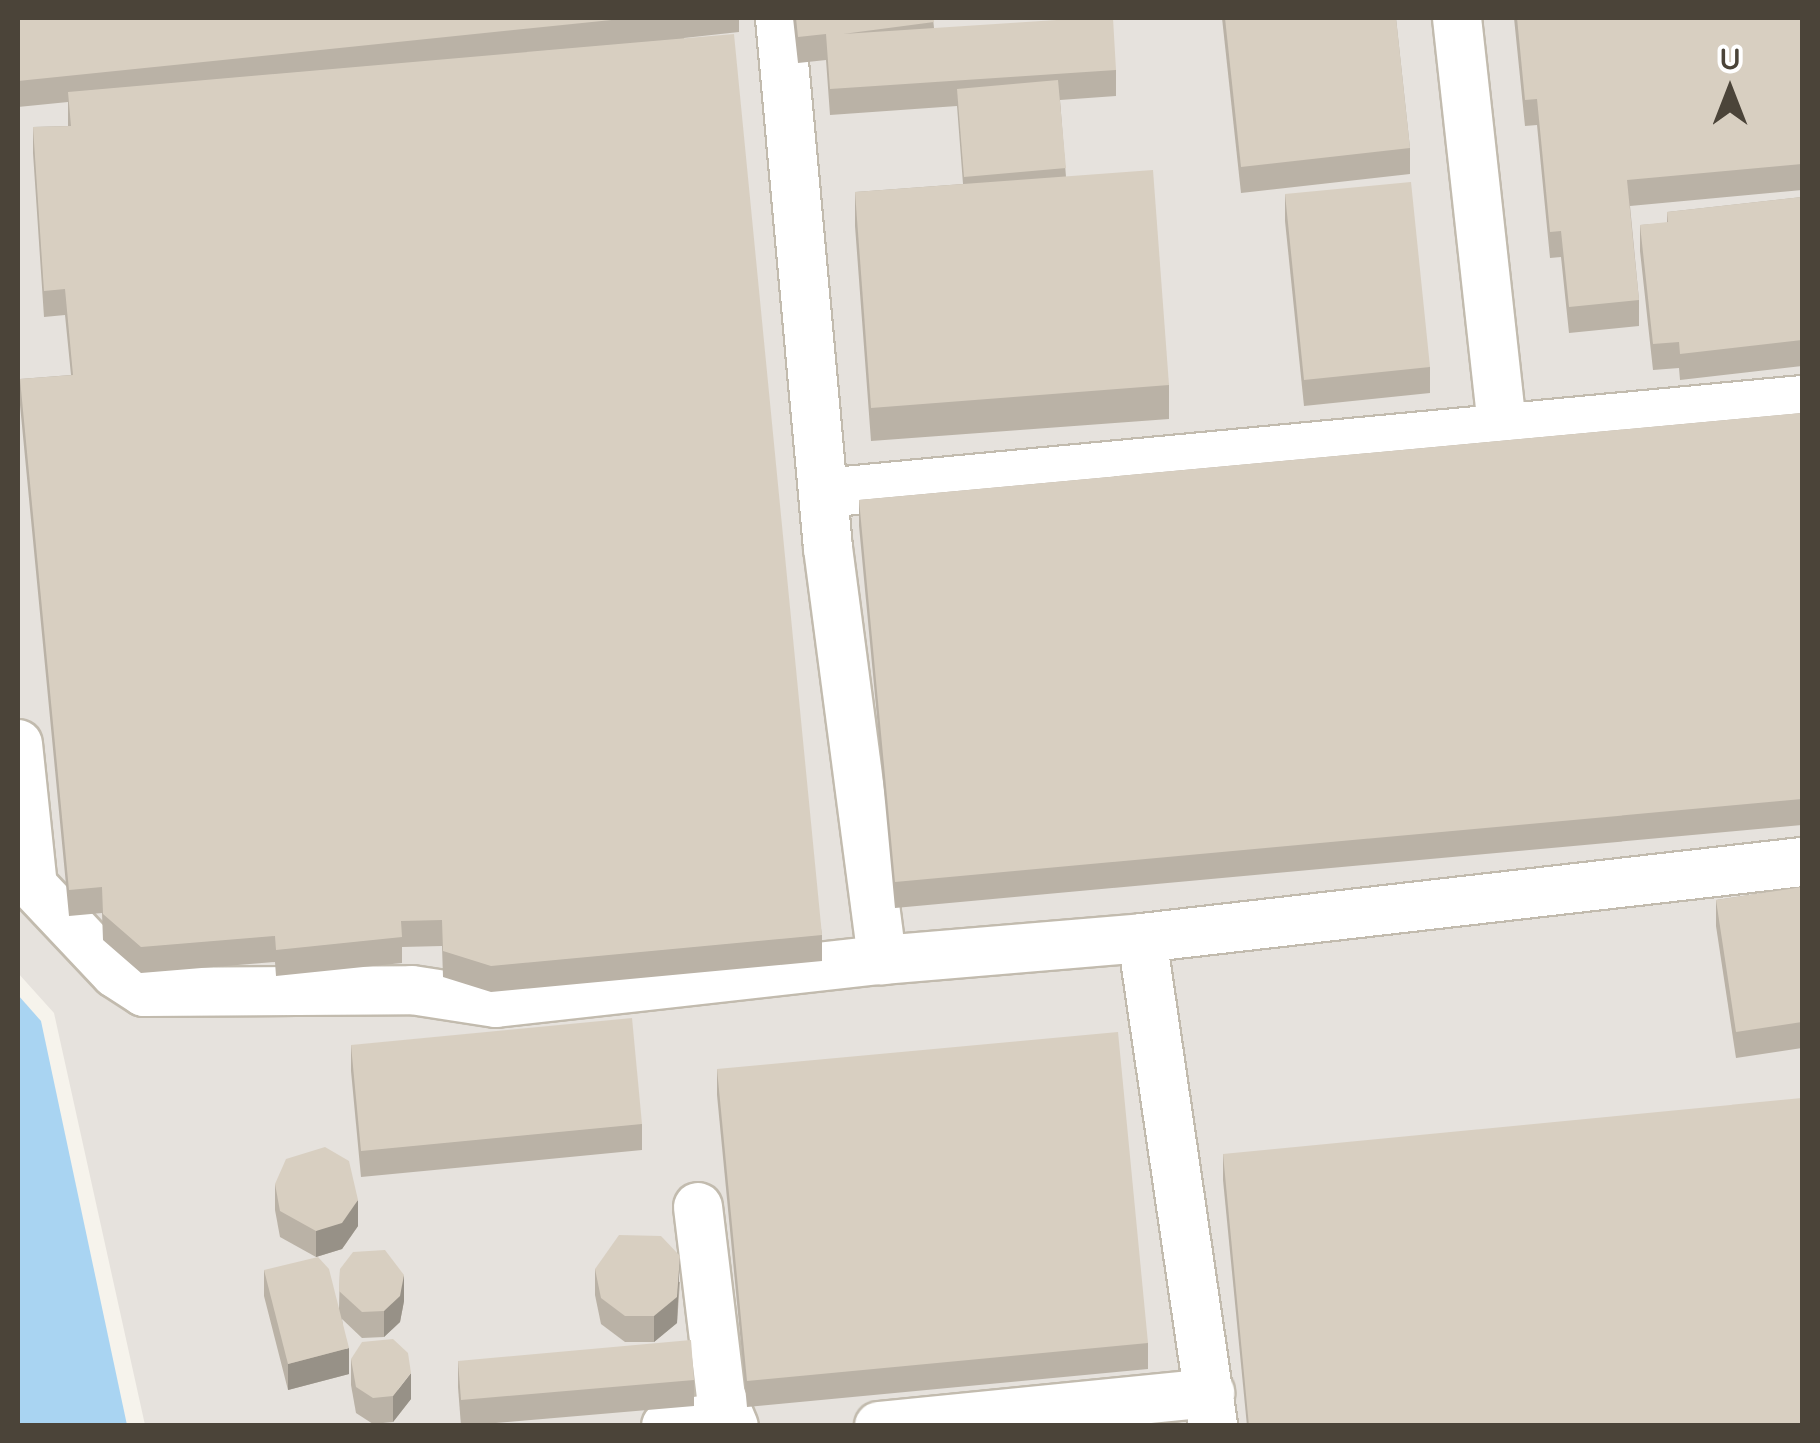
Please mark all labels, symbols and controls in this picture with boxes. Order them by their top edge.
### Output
north arrow [1680,40,1780,140]
text: U [1719,43,1741,77]

